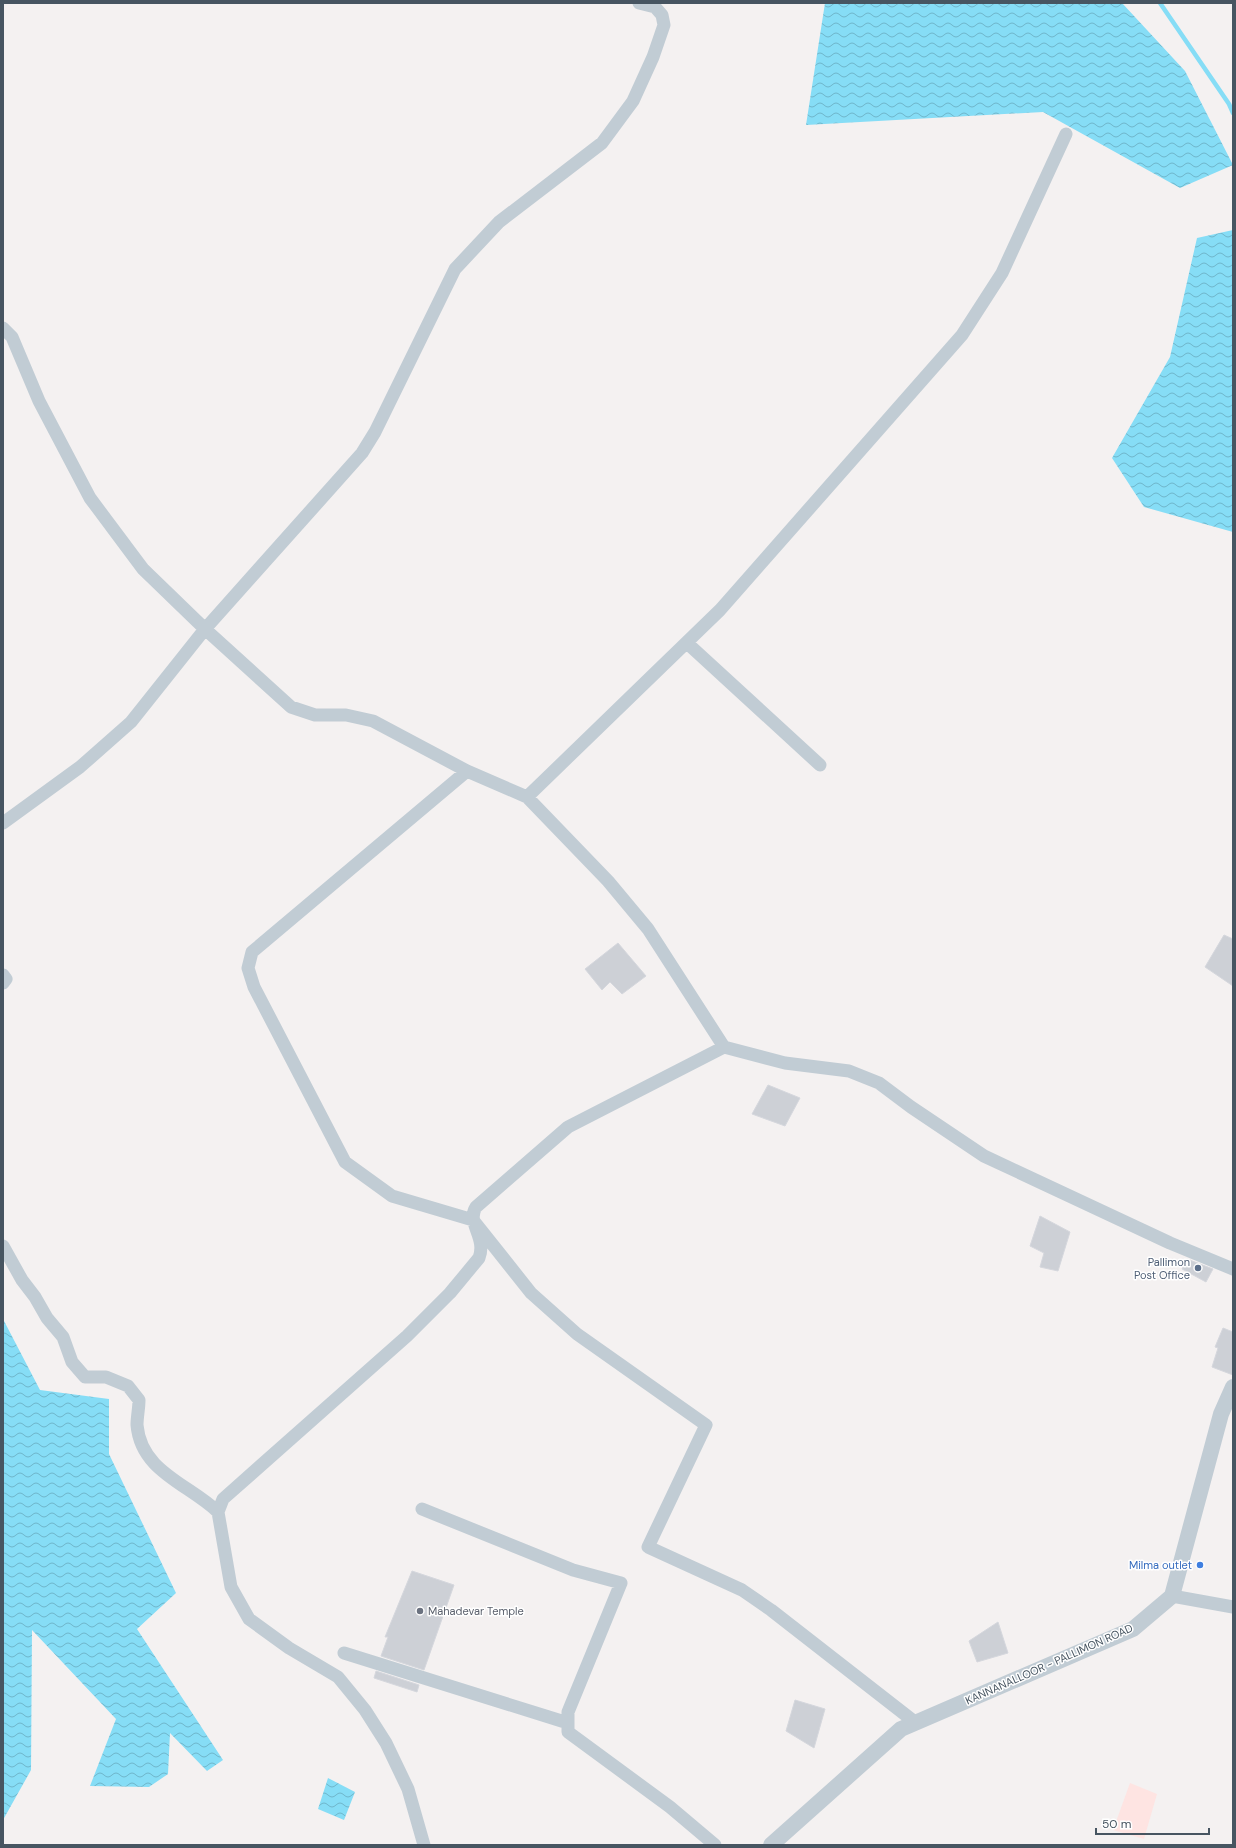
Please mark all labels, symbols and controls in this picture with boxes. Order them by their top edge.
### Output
place label: Pallimon Post Office [1134,1255,1190,1282]
marker: Pallimon Post Office [1193,1263,1203,1273]
place label: Milma outlet [1129,1558,1192,1572]
marker: Milma outlet [1195,1560,1205,1570]
place label: Mahadevar Temple [428,1604,524,1618]
marker: Mahadevar Temple [415,1606,425,1616]
street label: KANNANALLOOR - PALLIMON ROAD [963,1620,1135,1707]
scale bar [1096,1810,1209,1836]
text: 50 m [1102,1816,1131,1832]

